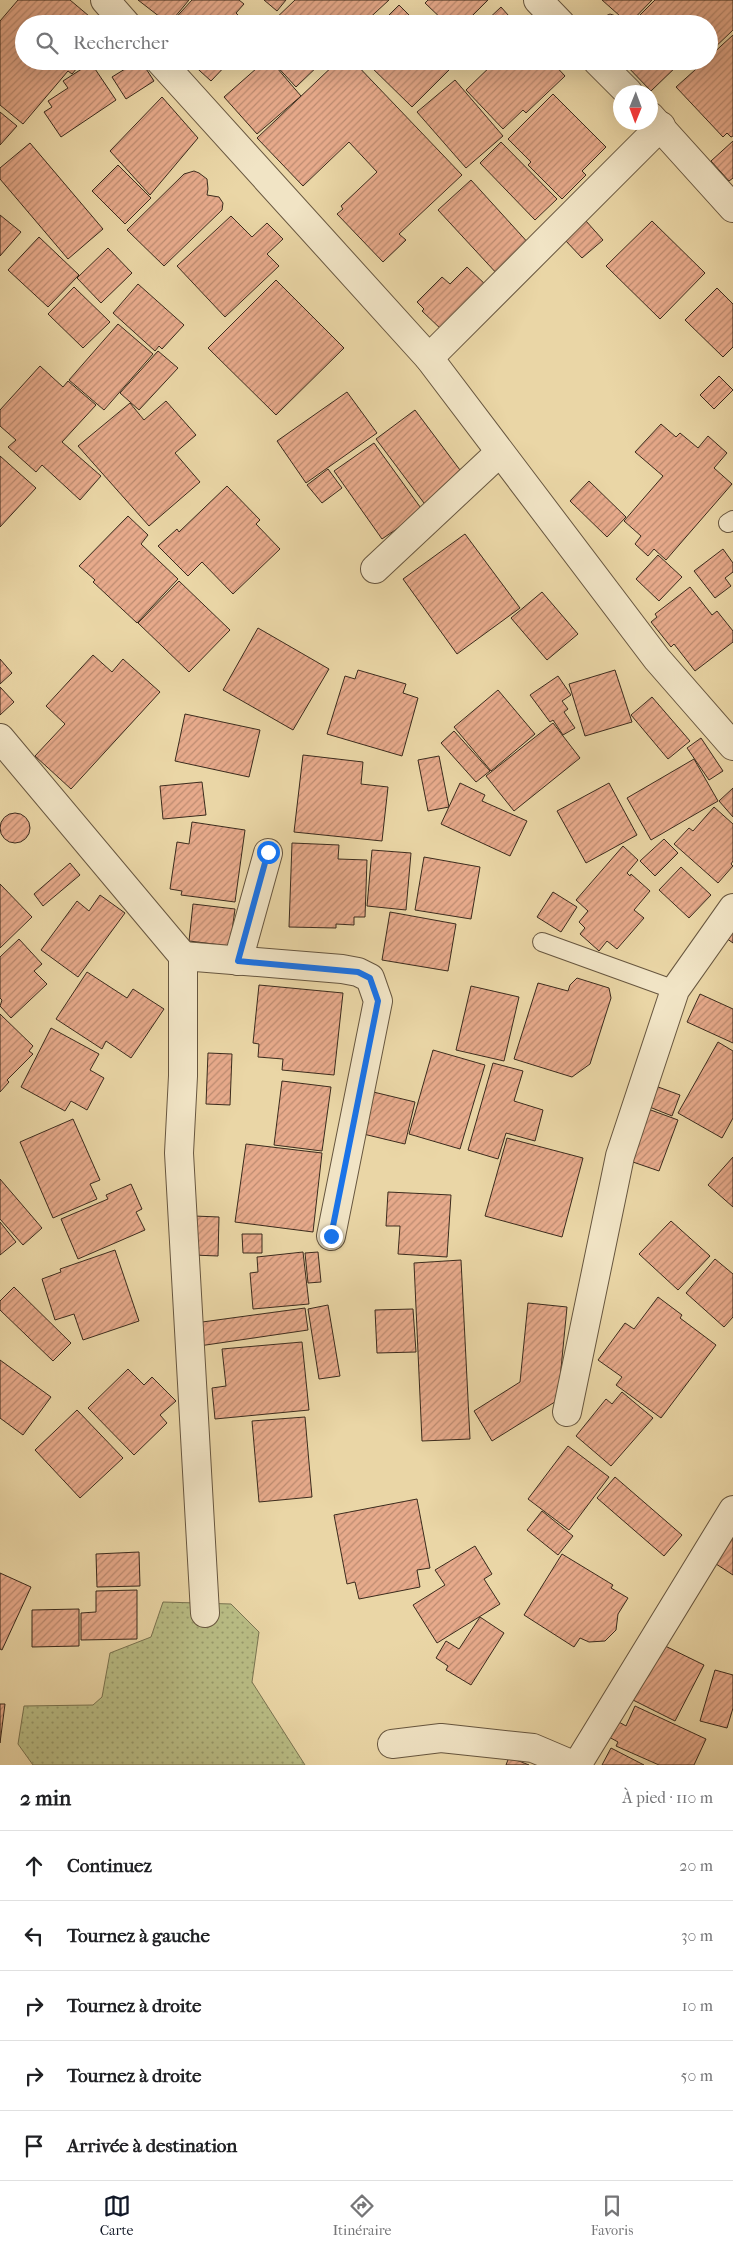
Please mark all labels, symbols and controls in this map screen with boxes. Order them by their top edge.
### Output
search box [15,15,718,70]
icon: search [33,29,61,57]
text: Rechercher [73,32,169,54]
north arrow [613,85,658,130]
route start [257,841,280,864]
route end [320,1225,343,1248]
text: 2 min [20,1786,71,1810]
text: À pied · 110 m [622,1788,713,1807]
icon: ahead [20,1852,48,1880]
text: Continuez [67,1855,152,1877]
text: 20 m [679,1856,713,1875]
icon: left [20,1922,48,1950]
text: Tournez à gauche [67,1925,210,1947]
text: 30 m [681,1926,713,1945]
icon: right [20,1992,48,2020]
text: Tournez à droite [67,1995,201,2017]
text: 10 m [682,1996,713,2015]
icon: right [20,2062,48,2090]
text: Tournez à droite [67,2065,201,2087]
text: 50 m [681,2066,713,2085]
icon: arrive [20,2132,48,2160]
text: Arrivée à destination [67,2135,237,2157]
tab: Carte [100,2192,133,2239]
tab: Itinéraire [333,2192,392,2239]
tab: Favoris [591,2192,633,2239]

